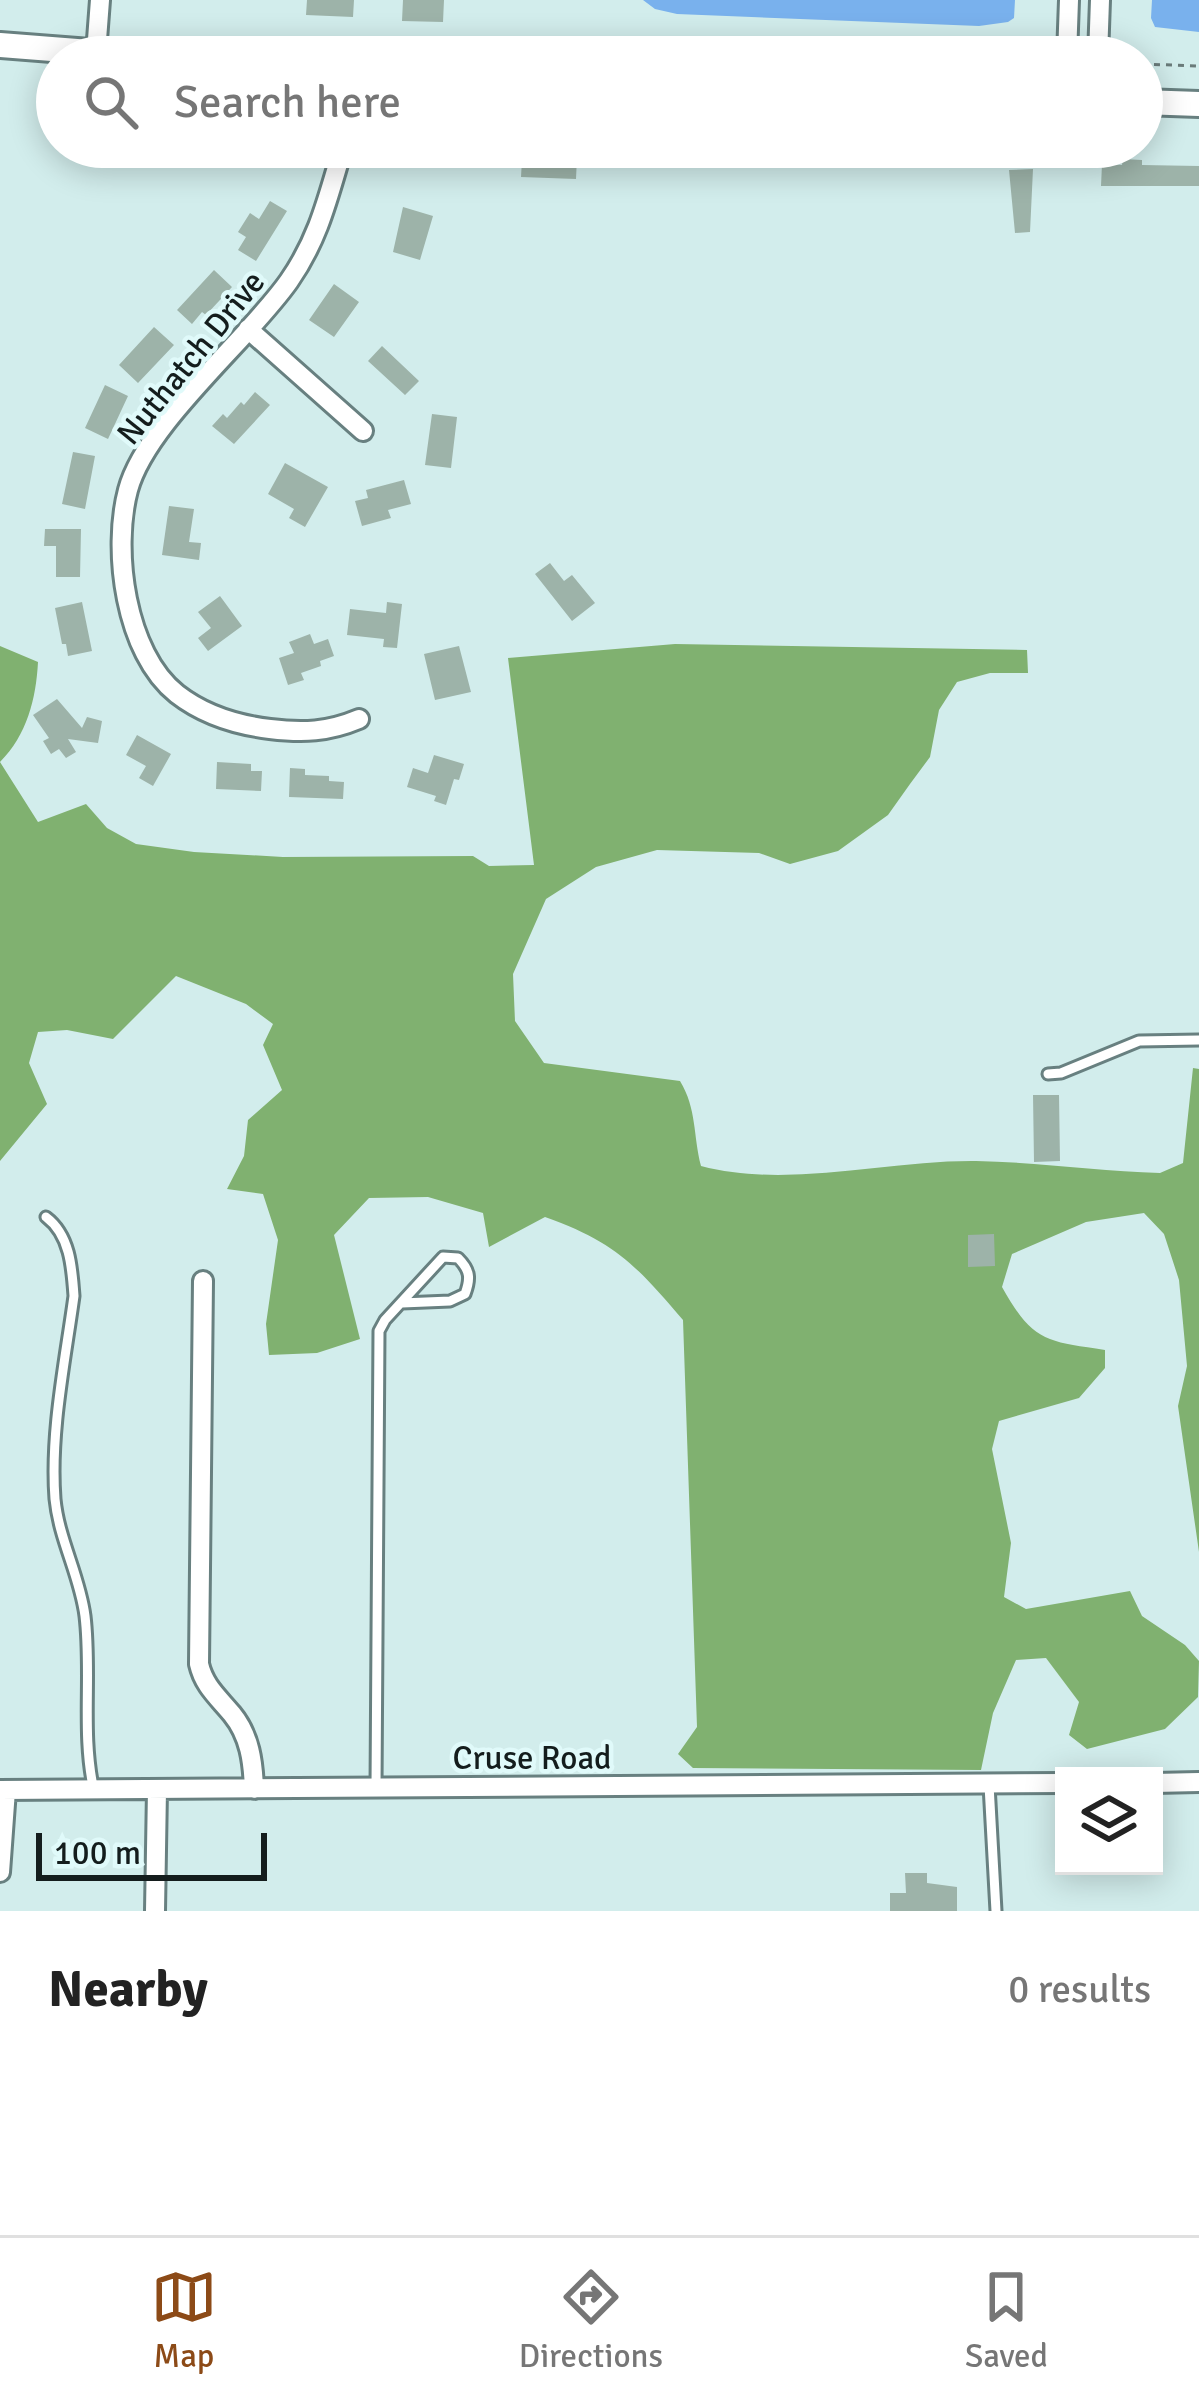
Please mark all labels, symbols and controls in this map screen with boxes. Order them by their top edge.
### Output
search box [36,36,1163,168]
icon: search [78,69,144,135]
text: Search here [174,75,401,130]
street label: Nuthatch Drive [108,263,274,453]
street label: Cruse Road [452,1738,612,1779]
map controls [1055,1767,1163,1875]
button: layers [1055,1767,1163,1875]
scale bar [36,1827,267,1880]
text: 100 m [54,1833,141,1874]
text: Nearby [48,1958,208,2021]
text: 0 results [1008,1965,1151,2013]
tab: Map [151,2264,217,2377]
tab: Directions [519,2264,663,2377]
tab: Saved [965,2264,1048,2377]

